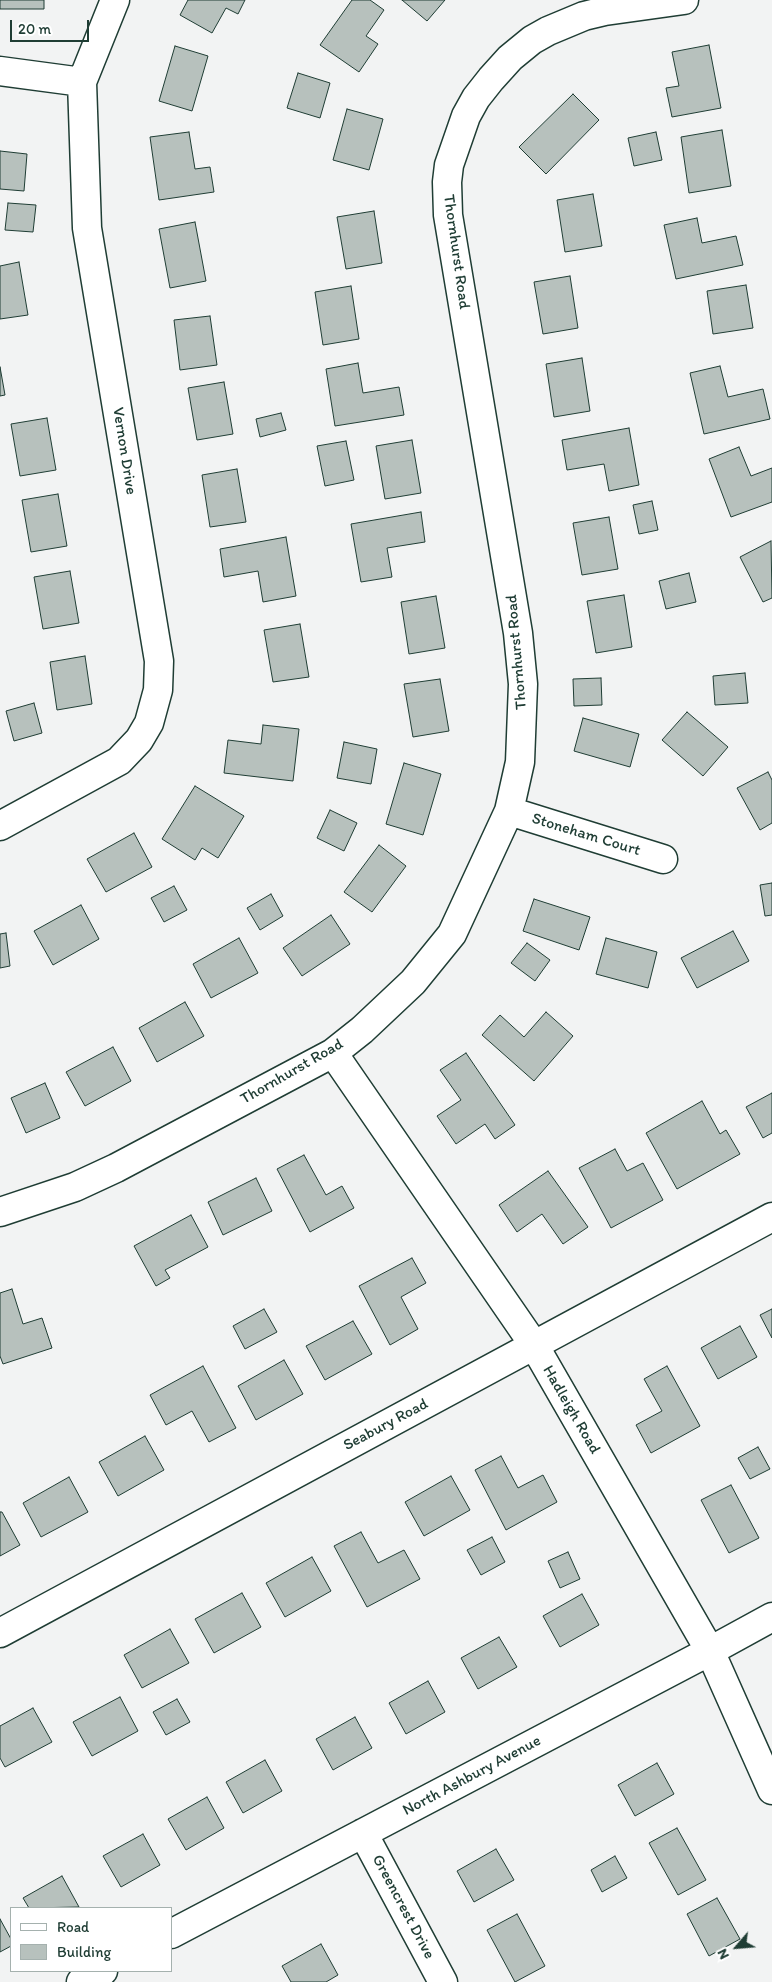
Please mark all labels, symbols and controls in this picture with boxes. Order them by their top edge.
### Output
scale bar [12,10,91,42]
text: 20 m [18,20,51,38]
street label: Thornhurst Road [438,193,474,311]
street label: Vernon Drive [108,406,140,496]
street label: Thornhurst Road [502,594,532,710]
street label: Stoneham Court [529,809,643,861]
street label: Thornhurst Road [237,1035,347,1109]
street label: Hadleigh Road [538,1362,604,1458]
street label: Seabury Road [340,1395,432,1455]
street label: North Ashbury Avenue [400,1731,544,1821]
street label: Greencrest Drive [367,1852,439,1962]
legend [10,1907,172,1972]
text: Road [57,1918,89,1936]
north arrow [712,1922,762,1972]
text: Building [57,1943,111,1961]
text: N [713,1946,733,1962]

